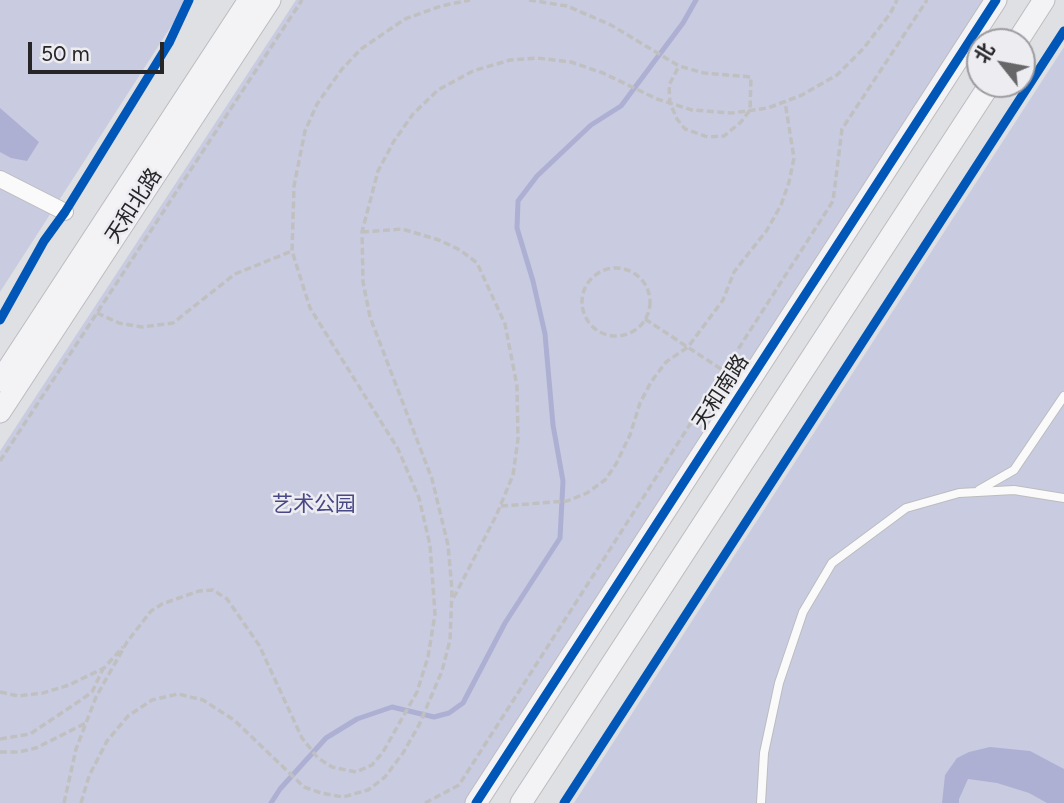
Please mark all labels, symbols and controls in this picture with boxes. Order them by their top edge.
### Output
scale bar [32,28,168,72]
north arrow [966,28,1036,98]
text: 北 [970,39,999,67]
text: 50 m [41,41,90,66]
street label: 天和北路 [101,164,167,248]
street label: 天和南路 [688,350,754,434]
park label: 艺术公园 [272,492,356,518]

